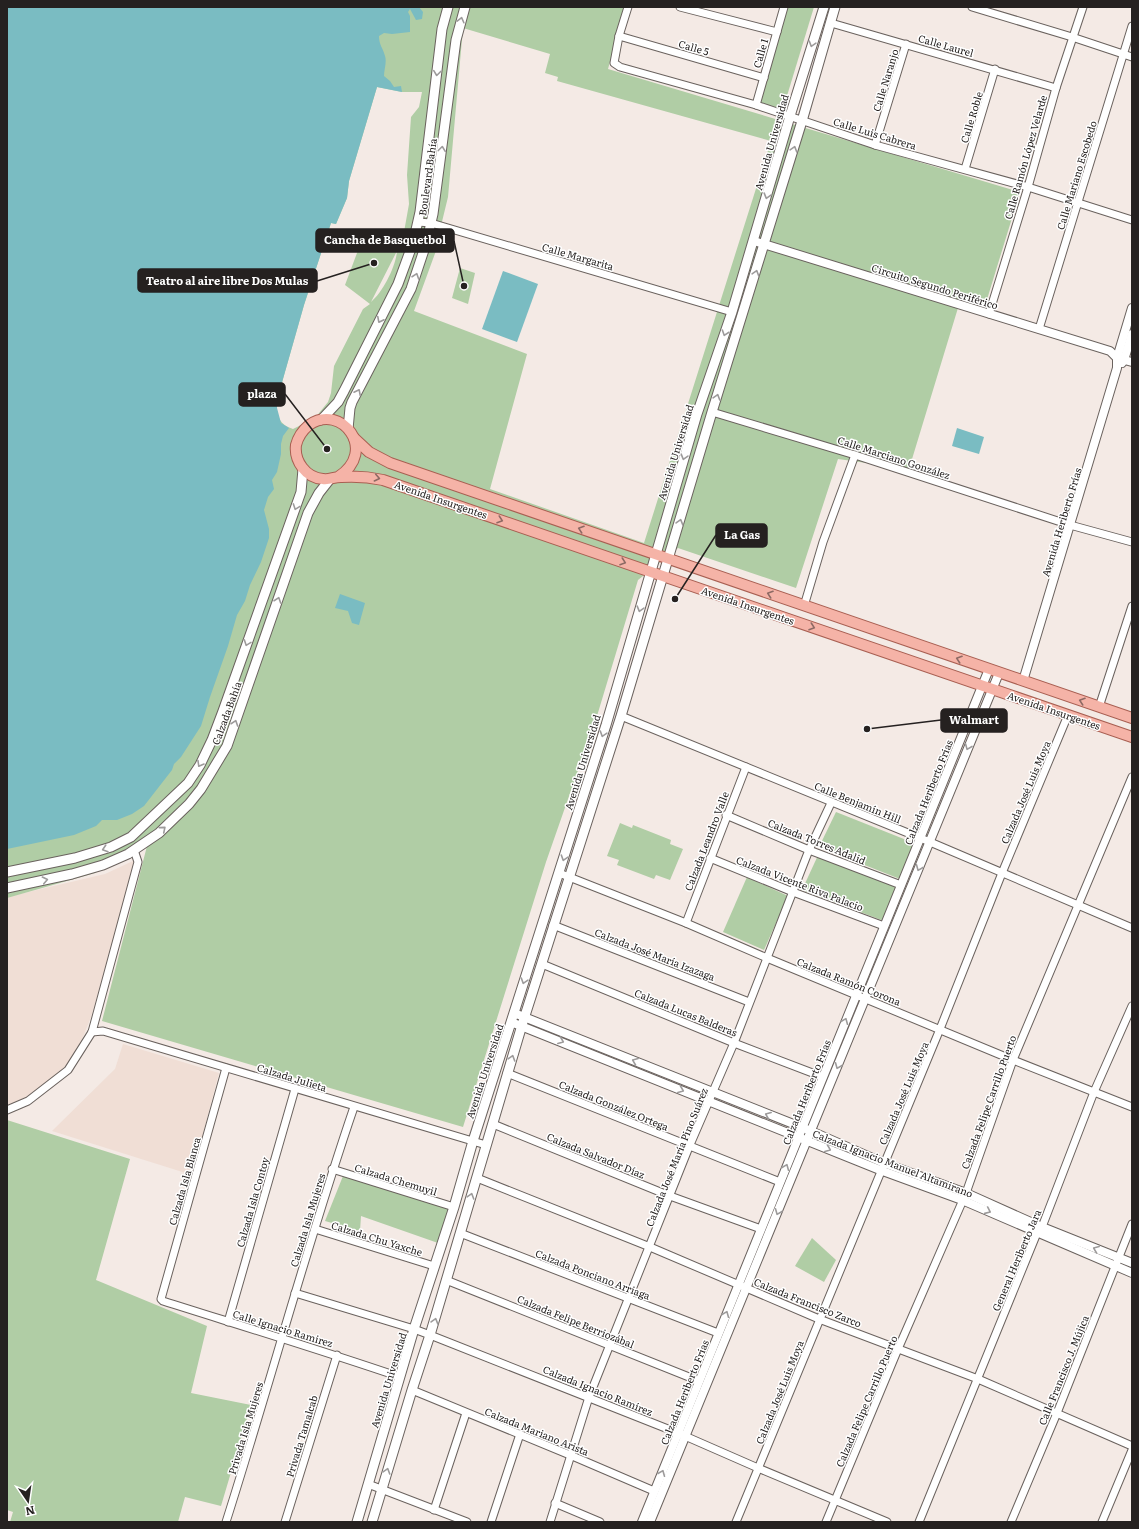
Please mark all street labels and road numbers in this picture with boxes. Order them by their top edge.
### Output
street label: Calle Laurel [917,30,976,60]
street label: Calle 5 [677,35,711,59]
street label: Calle 1 [749,36,771,70]
street label: Calle Naranjo [868,47,902,113]
street label: Calle Roble [956,89,986,145]
street label: Avenida Universidad [750,92,792,192]
street label: Calle Ramón López Velarde [1000,93,1050,221]
street label: Calle Luis Cabrera [832,113,919,153]
street label: Calle Mariano Escobedo [1052,118,1100,231]
street label: Boulevard Bahía [414,137,440,217]
street label: Calle Margarita [540,239,616,274]
street label: Circuito Segundo Periférico [870,260,1000,312]
street label: Avenida Universidad [653,402,697,502]
street label: Calle Marciano González [836,432,952,482]
street label: Avenida Heriberto Frías [1037,465,1085,578]
street label: Avenida Insurgentes [393,476,490,522]
street label: Avenida Insurgentes [700,582,797,628]
street label: Calzada Bahía [208,679,245,747]
street label: Avenida Insurgentes [1006,687,1103,733]
street label: Avenida Universidad [560,712,604,812]
street label: Calzada Heriberto Frías [900,737,956,847]
street label: Calzada José Luis Moya [996,738,1054,846]
street label: Calle Benjamín Hill [812,778,904,827]
street label: Calzada Leandro Valle [680,789,732,893]
street label: Calzada Torres Adalid [766,815,868,867]
street label: Calzada Vicente Riva Palacio [734,852,866,914]
street label: Calzada José María Izazaga [593,924,718,984]
street label: Calzada Ramón Corona [795,953,904,1009]
street label: Calzada Lucas Balderas [632,985,740,1040]
street label: Avenida Universidad [462,1022,506,1120]
street label: Calzada Felipe Carrillo Puerto [957,1033,1019,1171]
street label: Calzada Heriberto Frías [778,1037,834,1147]
street label: Calzada José Luis Moya [874,1039,932,1147]
street label: Calzada Julieta [255,1059,329,1095]
street label: Calzada González Ortega [557,1076,672,1134]
street label: Calzada José María Pino Suárez [641,1085,711,1229]
street label: Calzada Ignacio Manuel Altamirano [811,1125,975,1201]
street label: Calzada Salvador Díaz [545,1128,647,1182]
street label: Calzada Isla Blanca [164,1135,204,1227]
street label: Calzada Isla Contoy [232,1155,272,1249]
street label: Calzada Chemuyil [353,1159,440,1199]
street label: Calzada Isla Mujeres [286,1171,328,1269]
street label: General Heriberto Jara [988,1206,1044,1313]
street label: Calzada Chu Yaxche [330,1217,424,1259]
street label: Calzada Ponciano Arriaga [533,1245,653,1303]
street label: Calzada Francisco Zarco [752,1274,864,1331]
street label: Calzada Felipe Berriozábal [515,1291,637,1352]
street label: Calle Ignacio Ramirez [231,1306,335,1350]
street label: Calle Francisco J. Mújica [1034,1312,1092,1427]
street label: Avenida Universidad [366,1330,410,1430]
street label: Calzada Felipe Carrillo Puerto [831,1333,901,1469]
street label: Calzada Heriberto Frías [656,1337,712,1447]
street label: Calzada José Luis Moya [751,1337,807,1446]
street label: Calzada Ignacio Ramírez [541,1361,655,1419]
street label: Privada Isla Mujeres [224,1379,266,1476]
street label: Privada Tamalcab [281,1393,321,1479]
street label: Calzada Mariano Arista [483,1403,592,1459]

